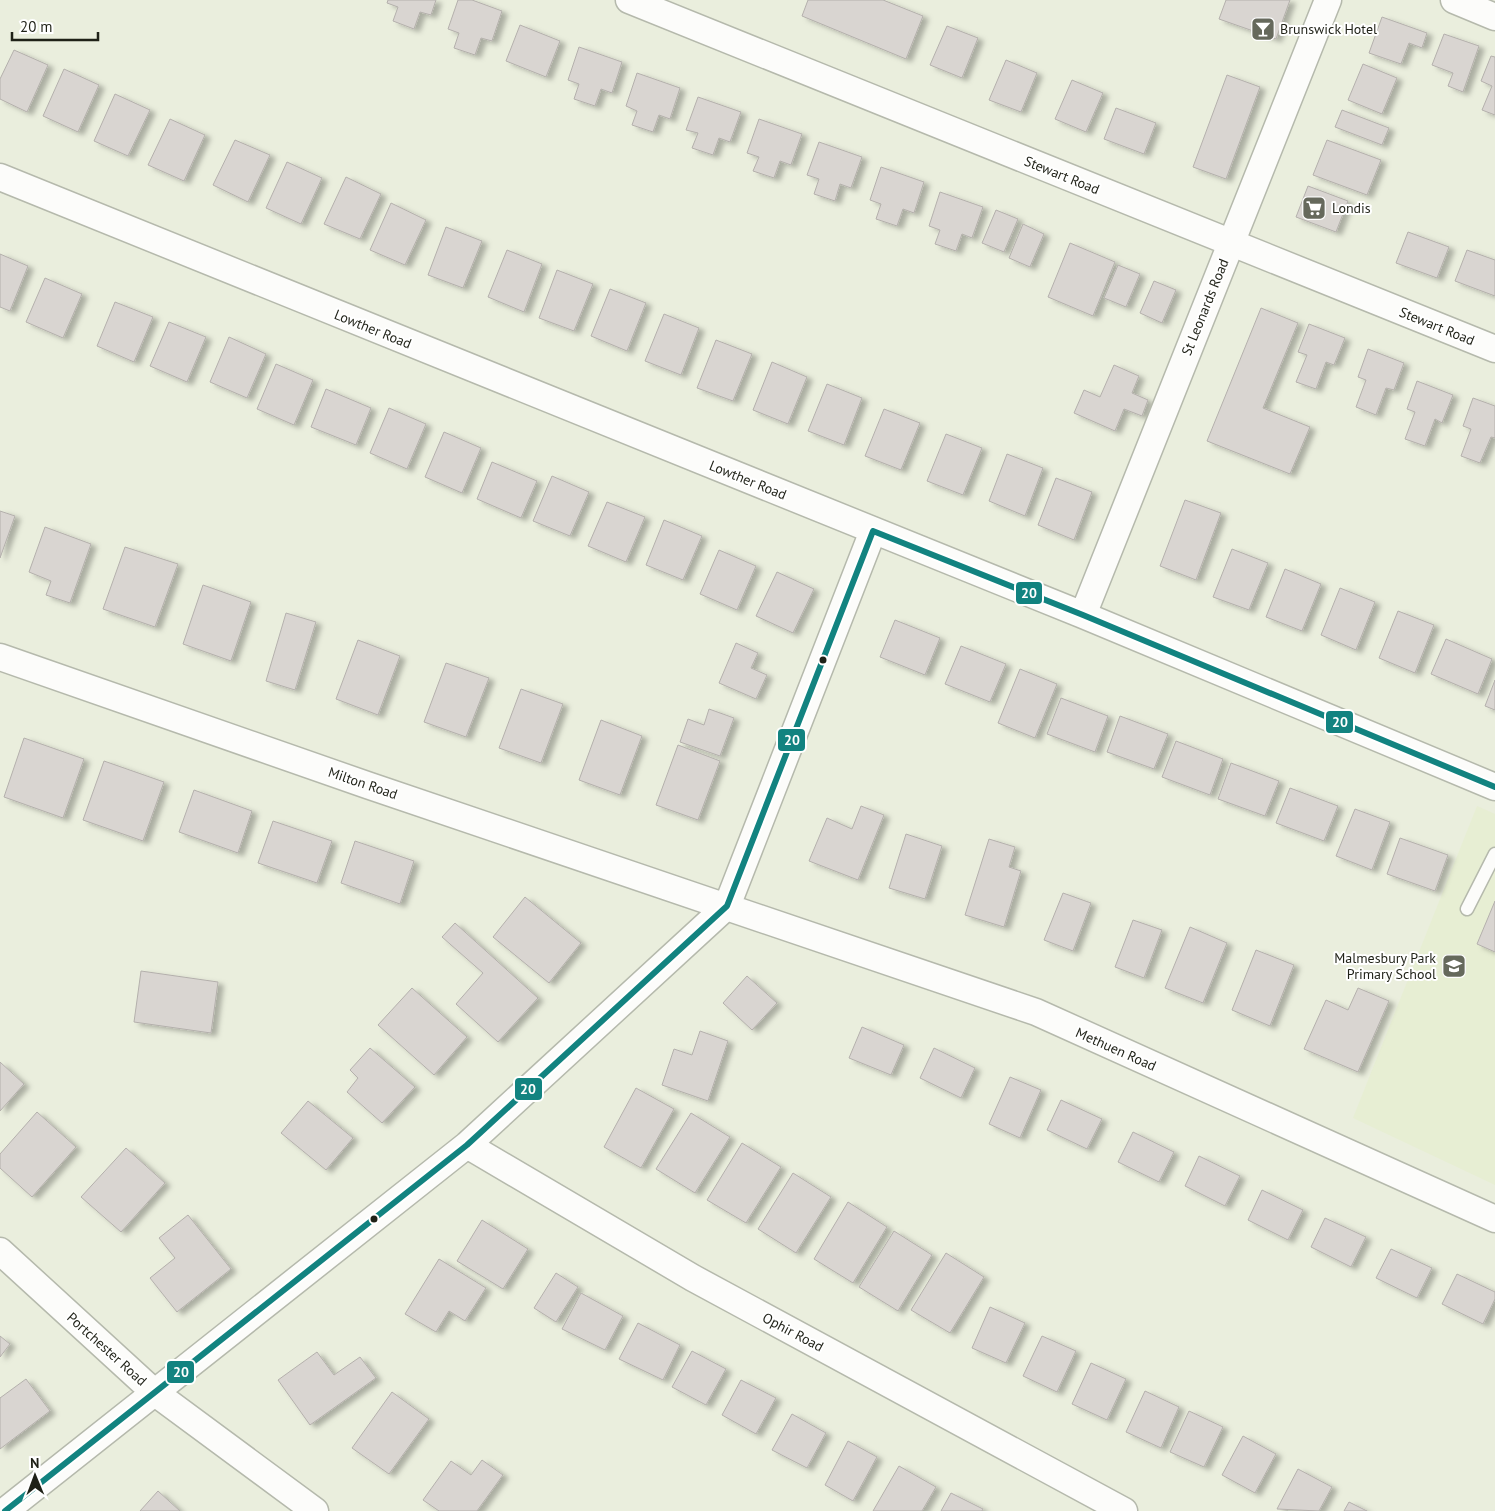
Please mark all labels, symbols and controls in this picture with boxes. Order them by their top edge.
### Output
scale bar [12,10,99,42]
bar icon: Brunswick Hotel [1250,16,1276,42]
text: 20 m [20,17,53,36]
place label: Brunswick Hotel [1280,20,1377,38]
street label: Stewart Road [1022,152,1102,198]
supermarket icon: Londis [1301,195,1327,221]
place label: Londis [1332,199,1371,217]
street label: St Leonards Road [1177,256,1233,358]
street label: Stewart Road [1397,303,1477,349]
street label: Lowther Road [332,305,414,353]
street label: Lowther Road [707,456,789,504]
line badge: 20 [1015,581,1043,605]
text: 20 [1021,584,1037,602]
unlabelled marker [818,655,828,665]
line badge: 20 [1325,710,1354,734]
text: 20 [1332,713,1348,731]
line badge: 20 [777,728,806,752]
text: 20 [784,731,800,749]
street label: Milton Road [326,763,400,803]
place label: Malmesbury Park Primary School [1334,949,1436,983]
school or university icon: Malmesbury Park Primary School [1441,953,1467,979]
street label: Methuen Road [1073,1023,1159,1075]
line badge: 20 [514,1077,543,1101]
text: 20 [520,1080,536,1098]
unlabelled marker [369,1214,379,1224]
street label: Portchester Road [63,1308,151,1390]
street label: Ophir Road [759,1308,827,1356]
line badge: 20 [166,1360,195,1384]
text: 20 [173,1363,189,1381]
north arrow [10,1451,60,1501]
text: N [30,1454,40,1472]

